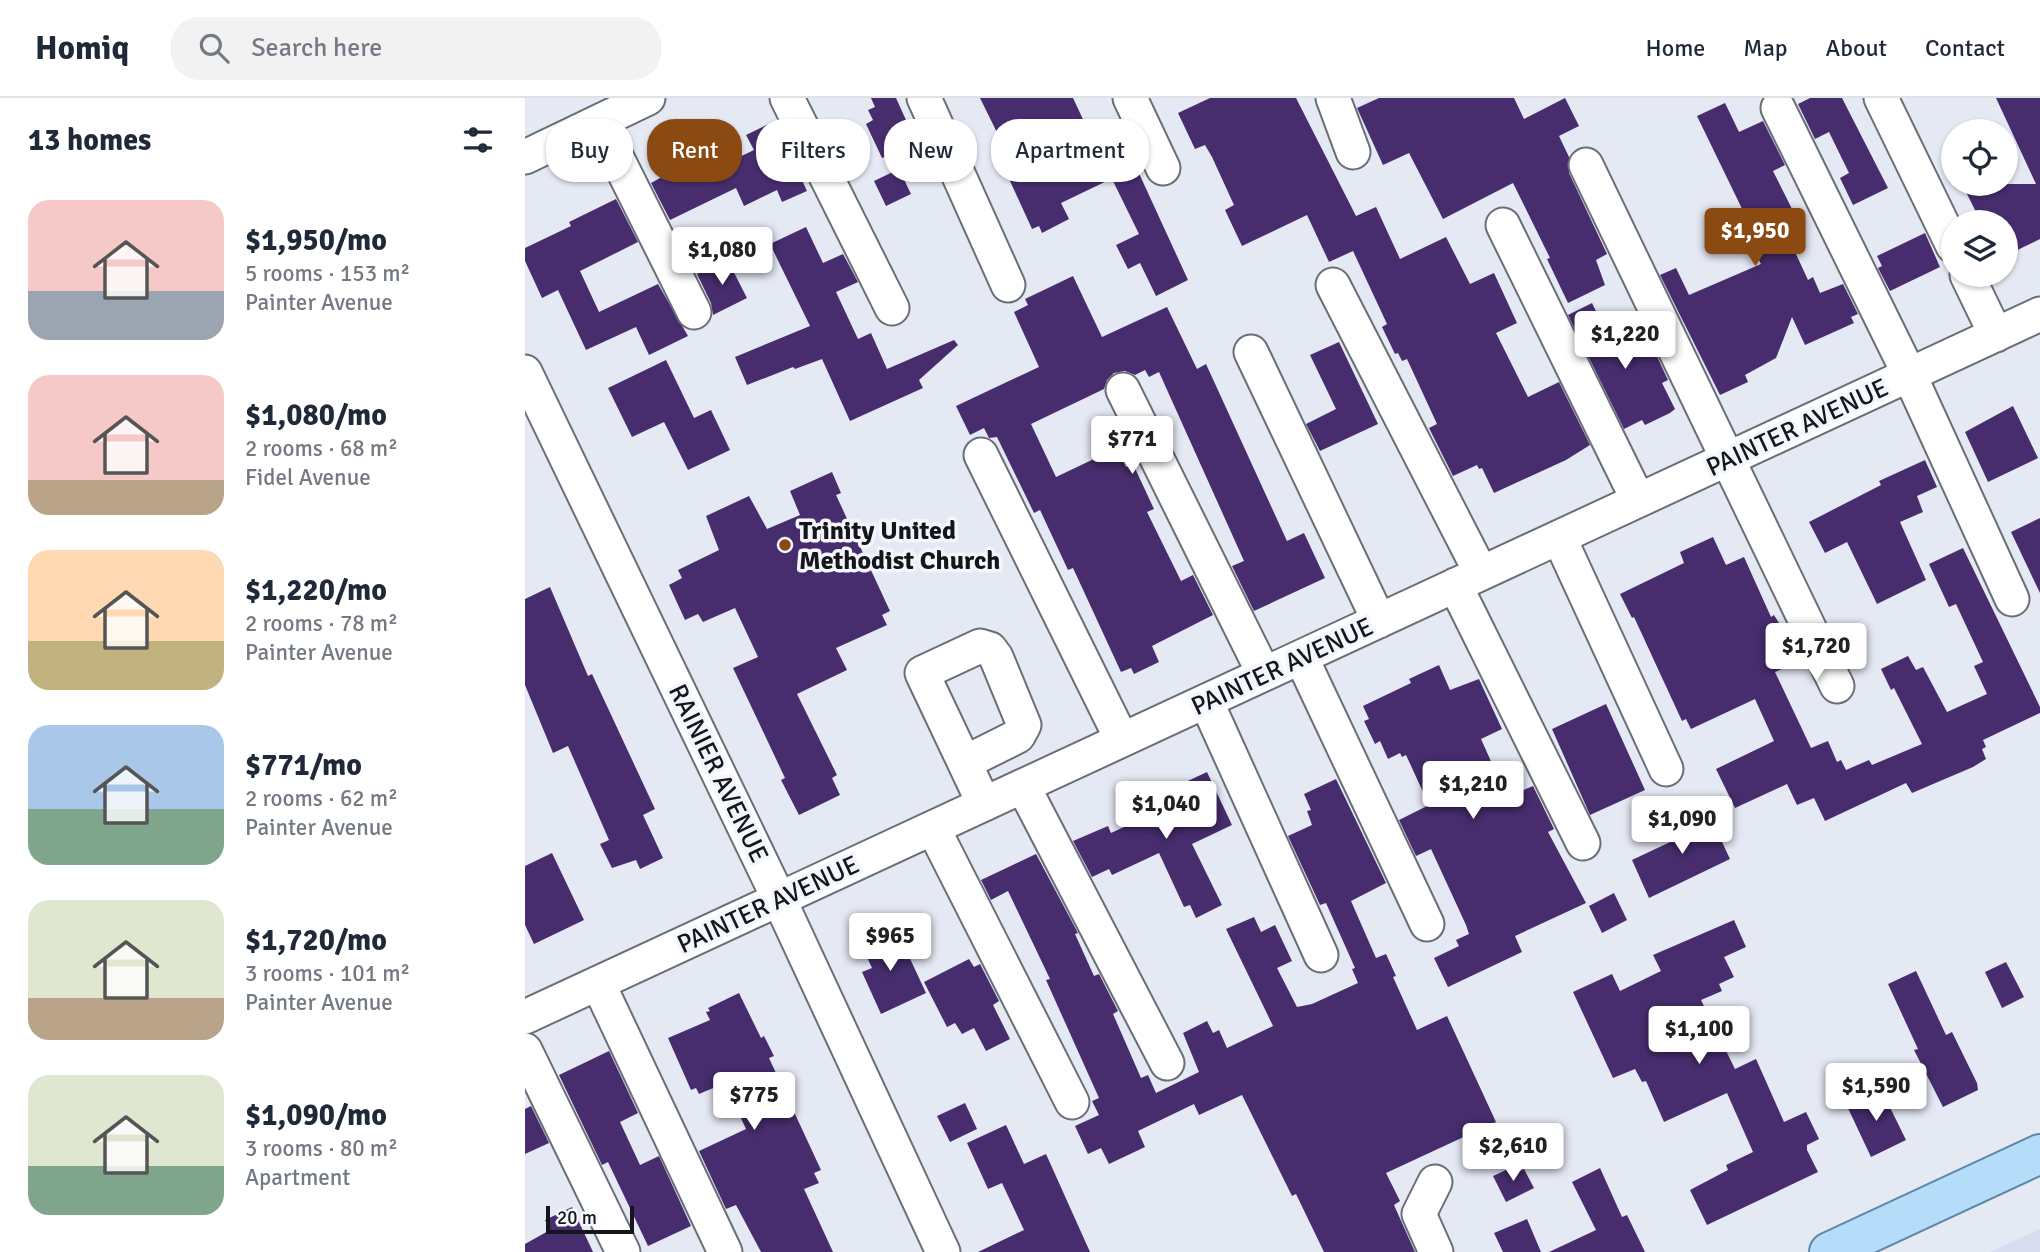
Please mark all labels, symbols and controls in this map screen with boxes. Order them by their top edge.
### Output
search box [171,17,661,80]
text: Homiq [35,28,129,69]
icon: search [195,29,233,67]
text: Search here [251,32,382,64]
text: Home [1645,33,1705,63]
text: Map [1743,33,1788,63]
text: About [1826,33,1887,63]
text: Contact [1925,33,2005,63]
chip: Buy [546,119,633,182]
chip: Rent [647,119,742,182]
chip: Filters [756,119,870,182]
chip: New [884,119,977,182]
chip: Apartment [991,119,1149,182]
map controls [1941,119,2018,287]
button: locate [1941,119,2018,196]
icon: filters [459,121,497,159]
text: 13 homes [28,122,151,159]
pin: $1,950 [1698,208,1812,268]
button: layers [1941,210,2018,287]
text: $1,950 [1721,216,1789,245]
text: $1,950/mo [245,222,387,259]
icon: home [84,228,168,312]
pin: $1,080 [665,228,779,287]
text: $1,080 [688,235,756,264]
text: 5 rooms · 153 m² [245,259,410,288]
text: Painter Avenue [245,288,393,317]
pin: $1,220 [1568,312,1682,371]
text: $1,220 [1591,319,1659,348]
street label: PAINTER AVENUE [1701,372,1894,484]
text: $1,080/mo [245,397,387,434]
icon: home [84,403,168,487]
pin: $771 [1091,416,1173,476]
text: $771 [1107,424,1157,453]
text: 2 rooms · 68 m² [245,434,398,463]
text: Fidel Avenue [245,463,371,492]
place label: Trinity United Methodist Church [799,515,1000,577]
marker: Trinity United Methodist Church [777,537,793,553]
text: $1,220/mo [245,572,387,609]
icon: home [84,578,168,662]
text: 2 rooms · 78 m² [245,609,398,638]
street label: PAINTER AVENUE [1186,611,1379,723]
pin: $1,720 [1759,624,1873,683]
text: $1,720 [1782,631,1850,660]
text: Painter Avenue [245,638,393,667]
street label: RAINIER AVENUE [661,679,775,868]
text: $771/mo [245,747,362,784]
icon: home [84,753,168,837]
pin: $1,210 [1416,762,1530,821]
text: $1,210 [1439,769,1507,798]
pin: $1,040 [1109,782,1223,841]
text: 2 rooms · 62 m² [245,784,398,813]
text: $1,040 [1132,789,1200,818]
pin: $1,090 [1625,796,1739,856]
text: $1,090 [1648,804,1716,833]
text: Painter Avenue [245,813,393,842]
street label: PAINTER AVENUE [672,849,865,961]
pin: $965 [849,914,931,973]
text: $965 [865,921,915,950]
text: $1,720/mo [245,922,387,959]
icon: home [84,928,168,1012]
text: 3 rooms · 101 m² [245,959,410,988]
text: Painter Avenue [245,988,393,1017]
pin: $1,100 [1642,1006,1756,1066]
text: $1,100 [1665,1014,1733,1043]
pin: $1,590 [1819,1063,1933,1123]
text: $1,590 [1842,1071,1910,1100]
pin: $775 [713,1072,795,1132]
text: $775 [729,1080,779,1109]
text: $1,090/mo [245,1097,387,1134]
icon: home [84,1103,168,1187]
pin: $2,610 [1456,1124,1570,1183]
text: $2,610 [1479,1131,1547,1160]
text: 3 rooms · 80 m² [245,1134,398,1163]
text: Apartment [245,1163,350,1192]
scale bar [546,1203,633,1235]
text: 20 m [557,1206,597,1230]

